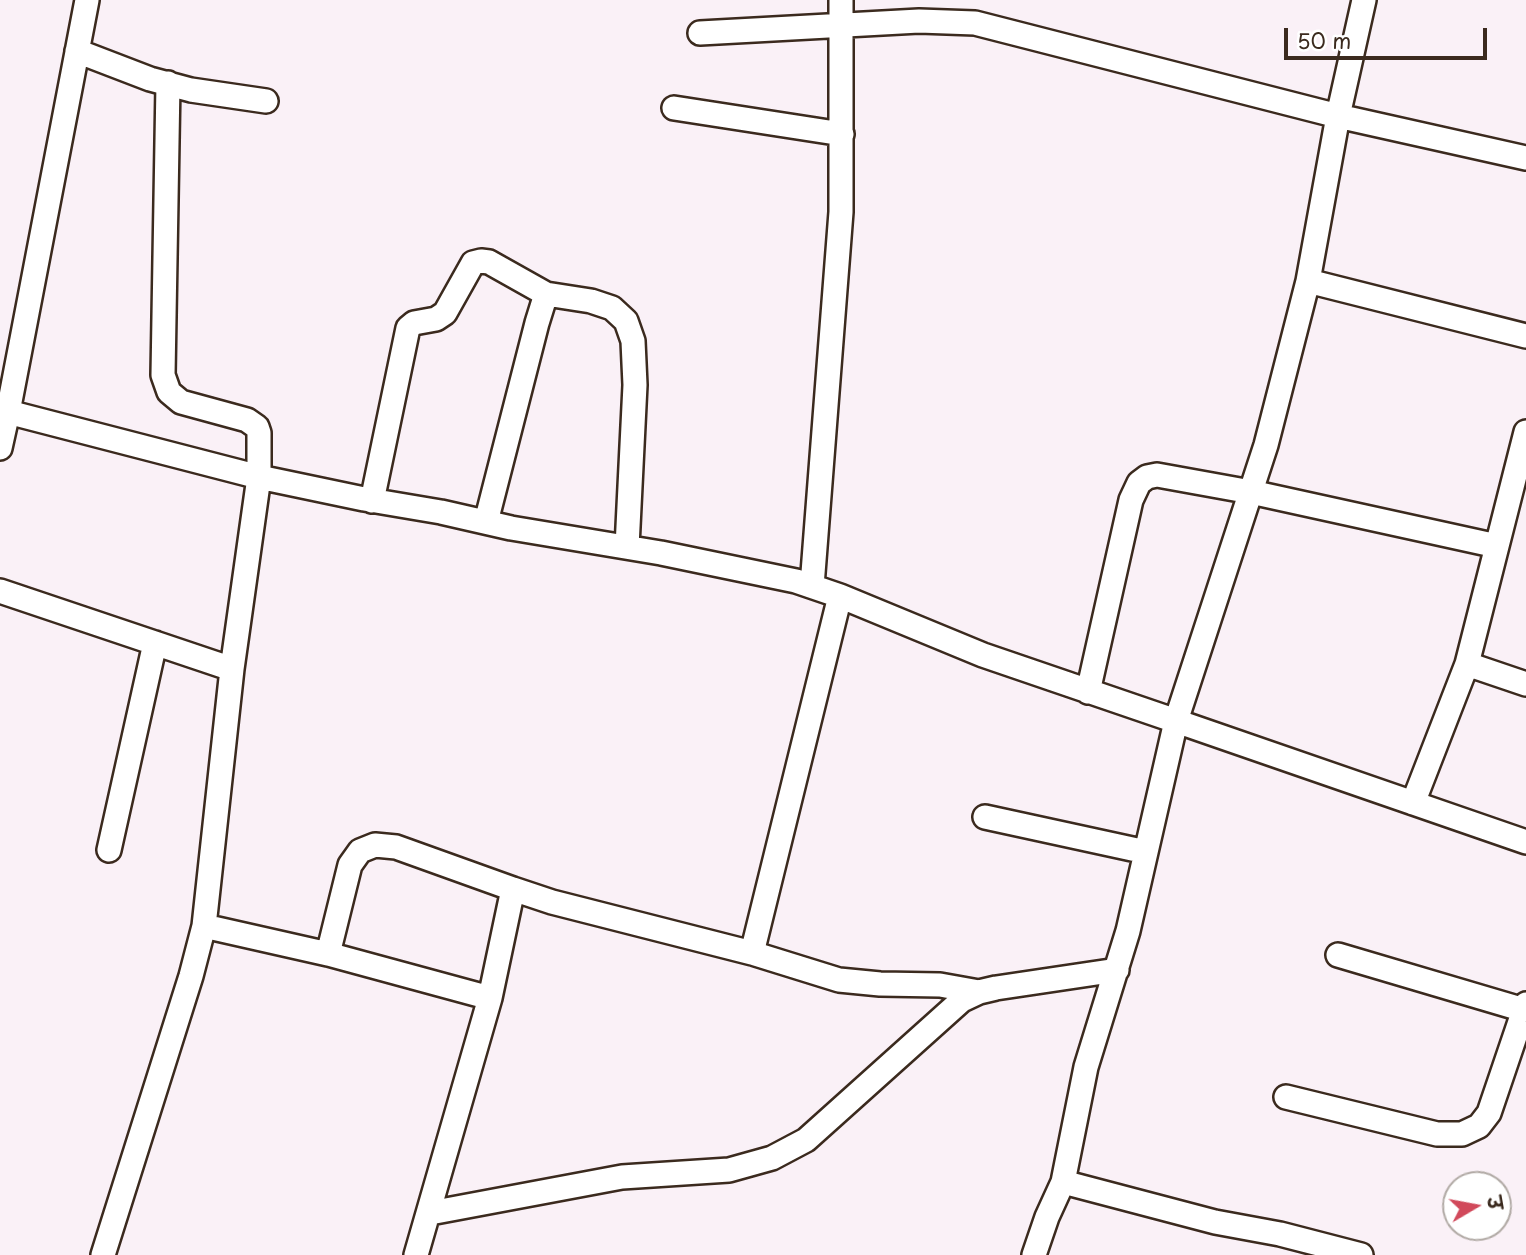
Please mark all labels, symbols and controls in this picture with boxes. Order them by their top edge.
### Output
scale bar [1288,14,1491,58]
text: 50 m [1297,24,1351,56]
north arrow [1442,1171,1512,1241]
text: उ [1481,1194,1511,1211]

